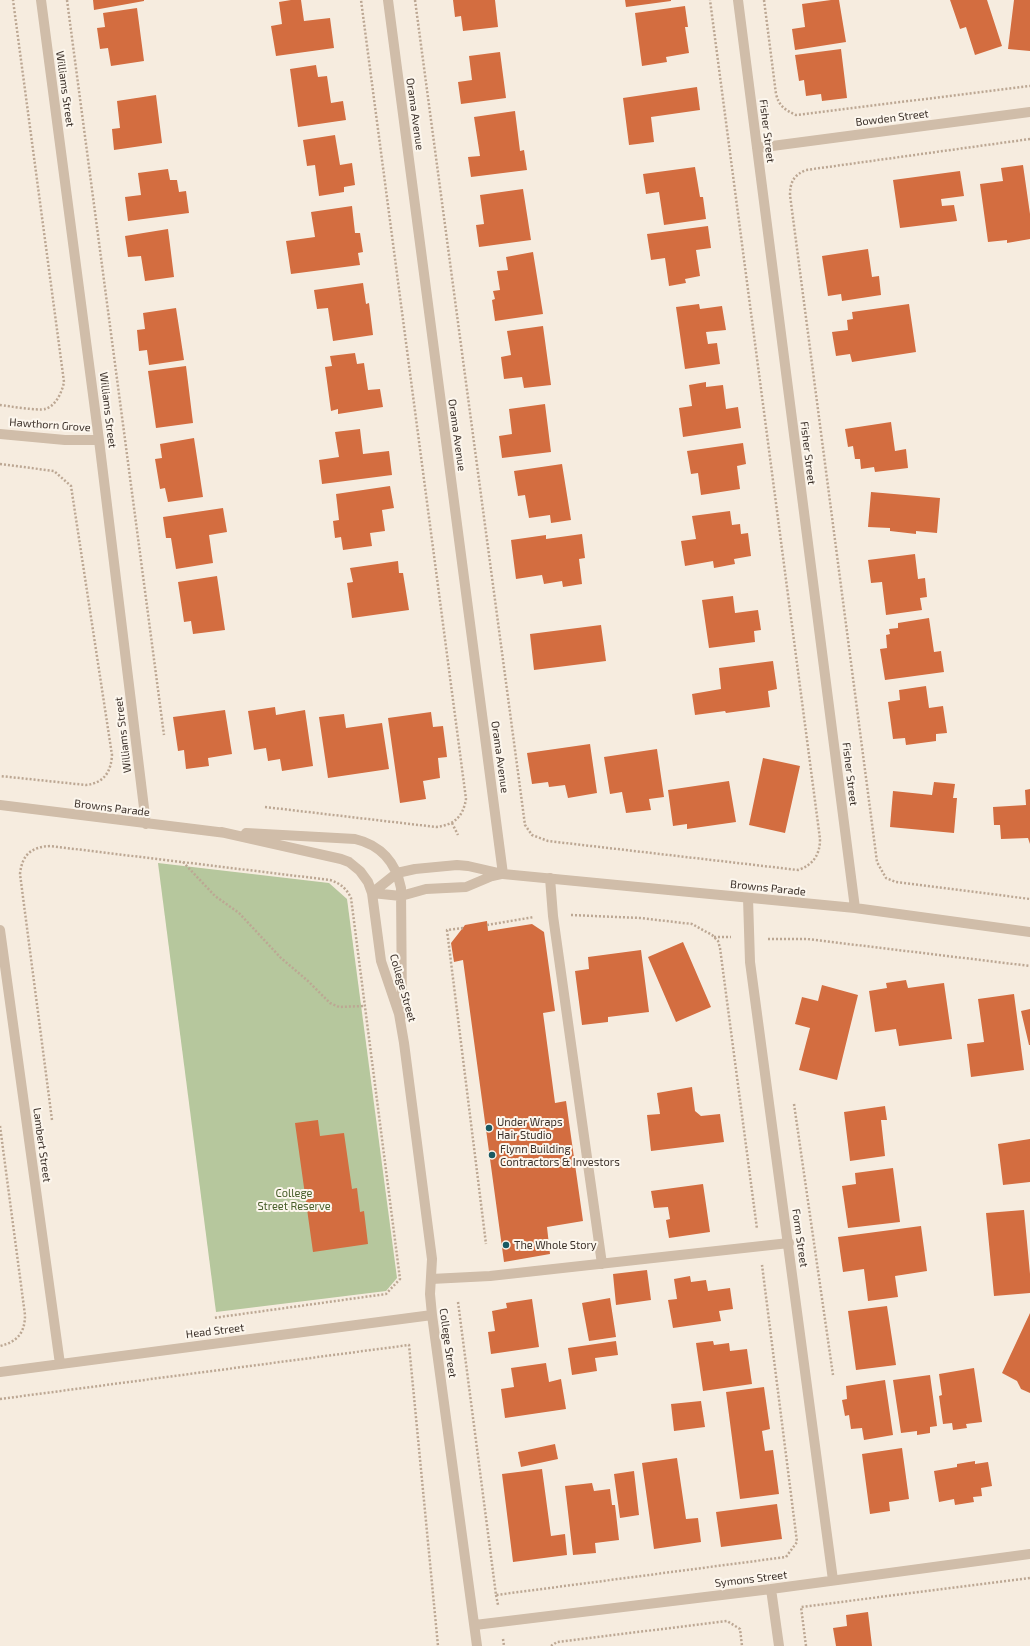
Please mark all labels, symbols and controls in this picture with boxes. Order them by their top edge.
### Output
street label: Williams Street [53,50,77,128]
street label: Orama Avenue [403,77,427,151]
street label: Fisher Street [757,98,777,164]
street label: Bowden Street [855,107,929,129]
street label: Williams Street [97,371,119,449]
street label: Orama Avenue [445,398,469,472]
street label: Hawthorn Grove [9,416,91,434]
street label: Fisher Street [798,420,818,486]
street label: Williams Street [112,696,134,774]
street label: Orama Avenue [488,720,512,794]
street label: Fisher Street [840,741,860,807]
street label: Browns Parade [74,797,150,819]
street label: Browns Parade [730,877,806,899]
street label: College Street [387,953,419,1023]
street label: Lambert Street [30,1107,54,1183]
place label: Under Wraps Hair Studio [497,1115,562,1141]
marker: Under Wraps Hair Studio [484,1123,494,1133]
place label: Flynn Building Contractors & Investors [500,1142,620,1168]
marker: Flynn Building Contractors & Investors [487,1150,497,1160]
park label: College Street Reserve [257,1186,331,1212]
street label: Form Street [789,1208,811,1268]
place label: The Whole Story [514,1238,597,1252]
marker: The Whole Story [501,1240,511,1250]
street label: College Street [437,1307,459,1379]
street label: Head Street [185,1321,245,1341]
street label: Symons Street [714,1568,788,1590]

